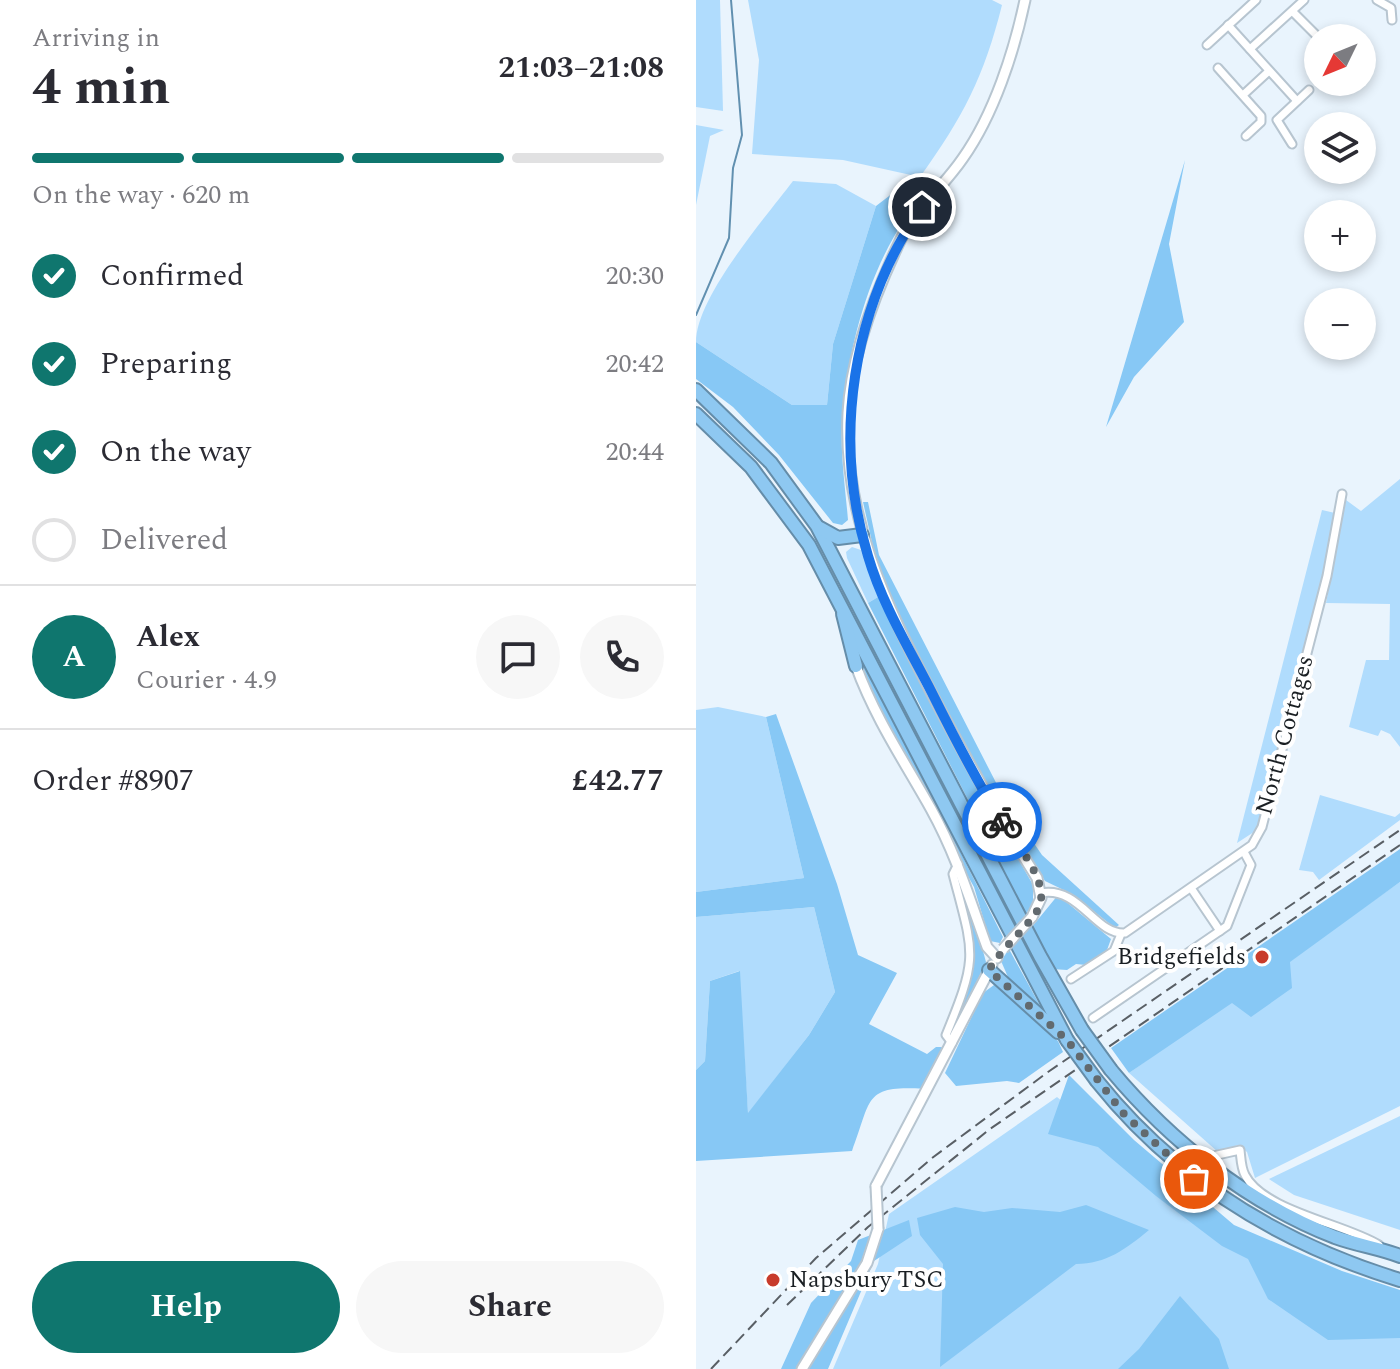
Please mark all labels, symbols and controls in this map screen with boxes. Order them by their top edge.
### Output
text: Arriving in [32,18,160,58]
north arrow [1304,24,1376,96]
map controls [1304,24,1376,360]
text: 21:03–21:08 [498,45,664,91]
text: 4 min [32,48,170,127]
button: layers [1304,112,1376,184]
pin [888,173,956,241]
text: On the way · 620 m [32,175,250,215]
icon: home [900,185,944,229]
button: + [1304,200,1376,272]
text: Confirmed [100,253,244,299]
icon: check [32,254,76,298]
text: 20:30 [605,256,664,296]
button: − [1304,288,1376,360]
text: Preparing [100,341,232,387]
icon: check [32,342,76,386]
text: 20:42 [605,344,664,384]
text: On the way [100,429,251,475]
icon: check [32,430,76,474]
text: 20:44 [605,432,664,472]
text: Delivered [100,517,228,563]
text: Alex [136,614,200,660]
button: chat [476,615,560,699]
button: phone [580,615,664,699]
text: A [62,634,86,680]
street label: North Cottages [1246,651,1324,819]
text: Courier · 4.9 [136,660,277,700]
text: Order #8907 [32,758,194,804]
text: £42.77 [572,758,664,804]
courier [962,782,1042,862]
icon: bike [980,800,1024,844]
place label: Bridgefields [1117,939,1246,975]
marker: Bridgefields [1253,948,1271,966]
pin [1160,1145,1228,1213]
icon: bag [1172,1157,1216,1201]
button: Help [32,1261,340,1353]
button: Share [356,1261,664,1353]
place label: Napsbury TSC [789,1262,944,1298]
marker: Napsbury TSC [764,1271,782,1289]

